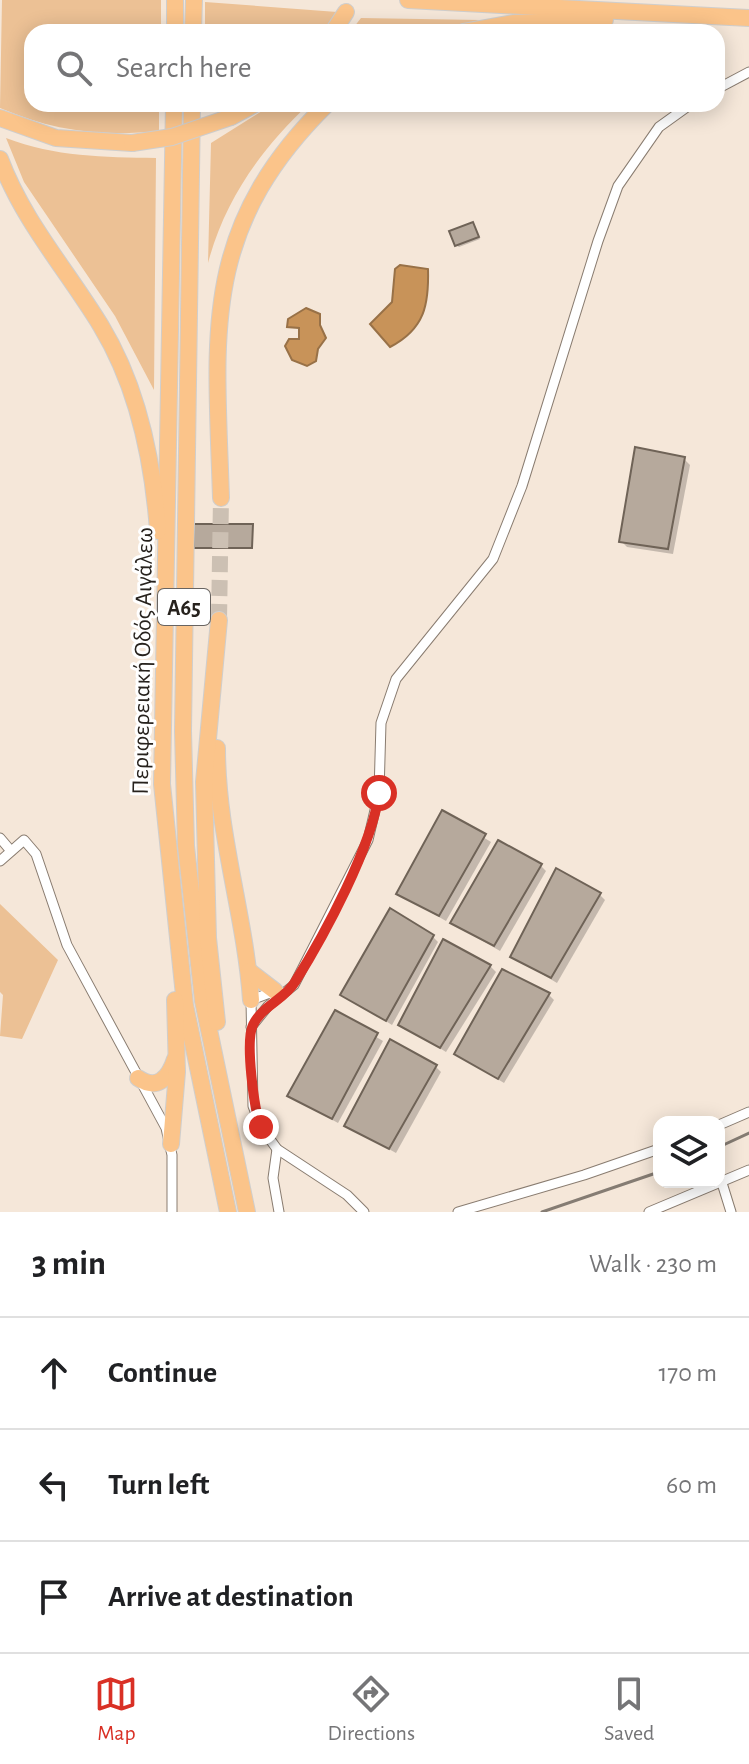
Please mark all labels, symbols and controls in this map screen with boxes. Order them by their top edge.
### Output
search box [24,24,725,112]
icon: search [52,46,96,90]
text: Search here [116,53,252,83]
street label: Περιφερειακή Οδός Αιγάλεω [129,527,157,795]
road number: Α65 [158,589,210,625]
route start [361,775,397,811]
route end [243,1109,279,1145]
map controls [653,1116,725,1188]
button: layers [653,1116,725,1188]
text: 3 min [32,1247,106,1281]
text: Walk · 230 m [589,1251,717,1277]
icon: ahead [32,1351,76,1395]
text: Continue [108,1358,217,1388]
text: 170 m [658,1360,717,1386]
icon: left [32,1463,76,1507]
text: Turn left [108,1470,209,1500]
text: 60 m [666,1472,717,1498]
icon: arrive [32,1575,76,1619]
text: Arrive at destination [108,1582,354,1612]
tab: Map [94,1672,138,1746]
tab: Directions [327,1672,415,1746]
tab: Saved [604,1672,654,1746]

